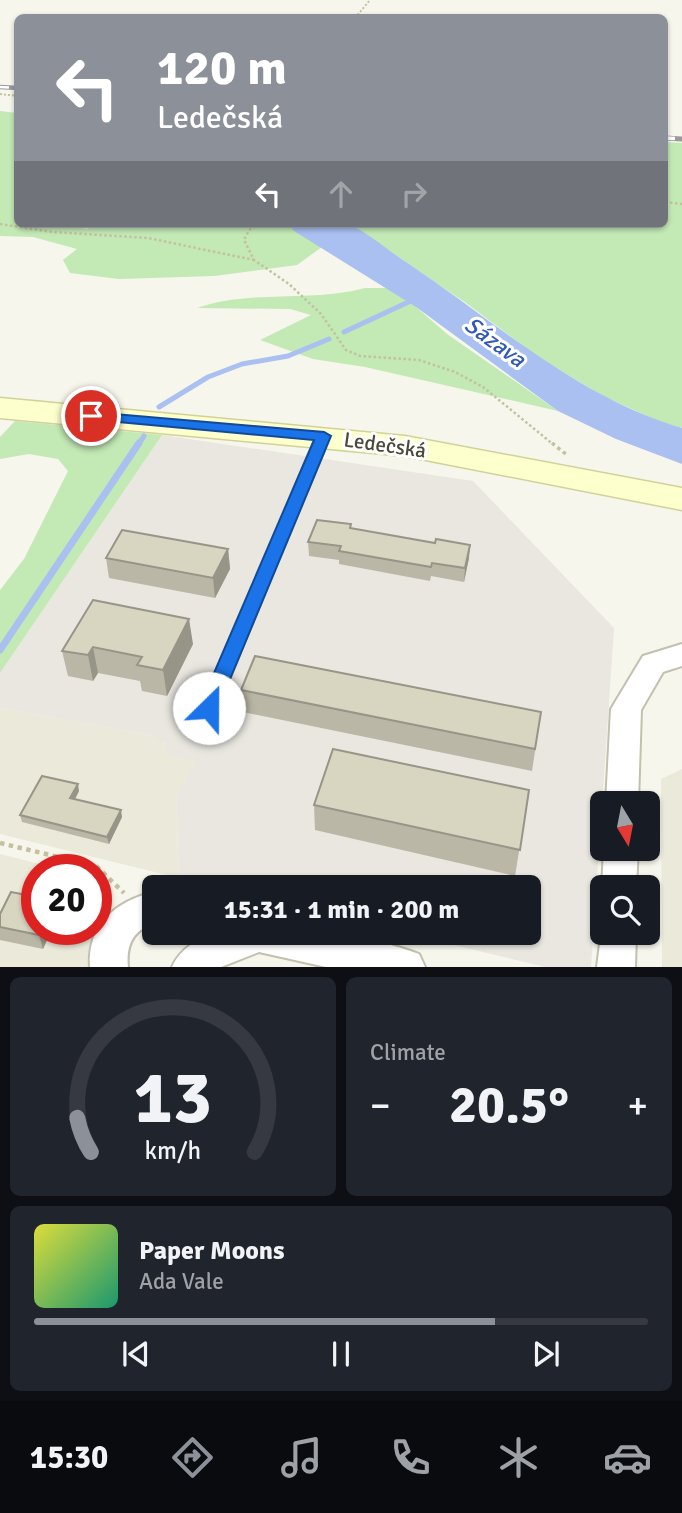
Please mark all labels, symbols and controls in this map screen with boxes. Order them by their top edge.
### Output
text: 120 m [157,38,287,98]
icon: left [42,42,133,133]
text: Ledečská [157,98,283,137]
icon: left [249,175,287,213]
icon: ahead [322,175,360,213]
icon: right [395,175,433,213]
water label: Sázava [459,310,532,375]
pin [61,386,121,446]
icon: arrive [72,397,110,435]
street label: Ledečská [342,426,428,464]
position arrow [172,671,246,745]
north arrow [590,791,660,861]
map controls [590,791,660,945]
speed limit sign: 20 [21,854,112,945]
button: search [590,875,660,945]
text: 15:31 · 1 min · 200 m [224,894,459,926]
text: Climate [370,1038,446,1067]
text: 13 [134,1055,212,1144]
text: 20.5° [449,1073,569,1137]
text: − [370,1082,391,1129]
text: + [627,1082,648,1129]
text: km/h [145,1135,201,1166]
text: Paper Moons [139,1235,285,1267]
text: Ada Vale [139,1267,224,1296]
icon: previous [117,1335,155,1373]
icon: pause [322,1335,360,1373]
icon: next [527,1335,565,1373]
icon: directions [168,1433,217,1482]
icon: music [277,1433,326,1482]
icon: phone [386,1433,435,1482]
icon: climate [494,1433,543,1482]
icon: car [603,1433,652,1482]
text: 15:30 [30,1438,108,1477]

